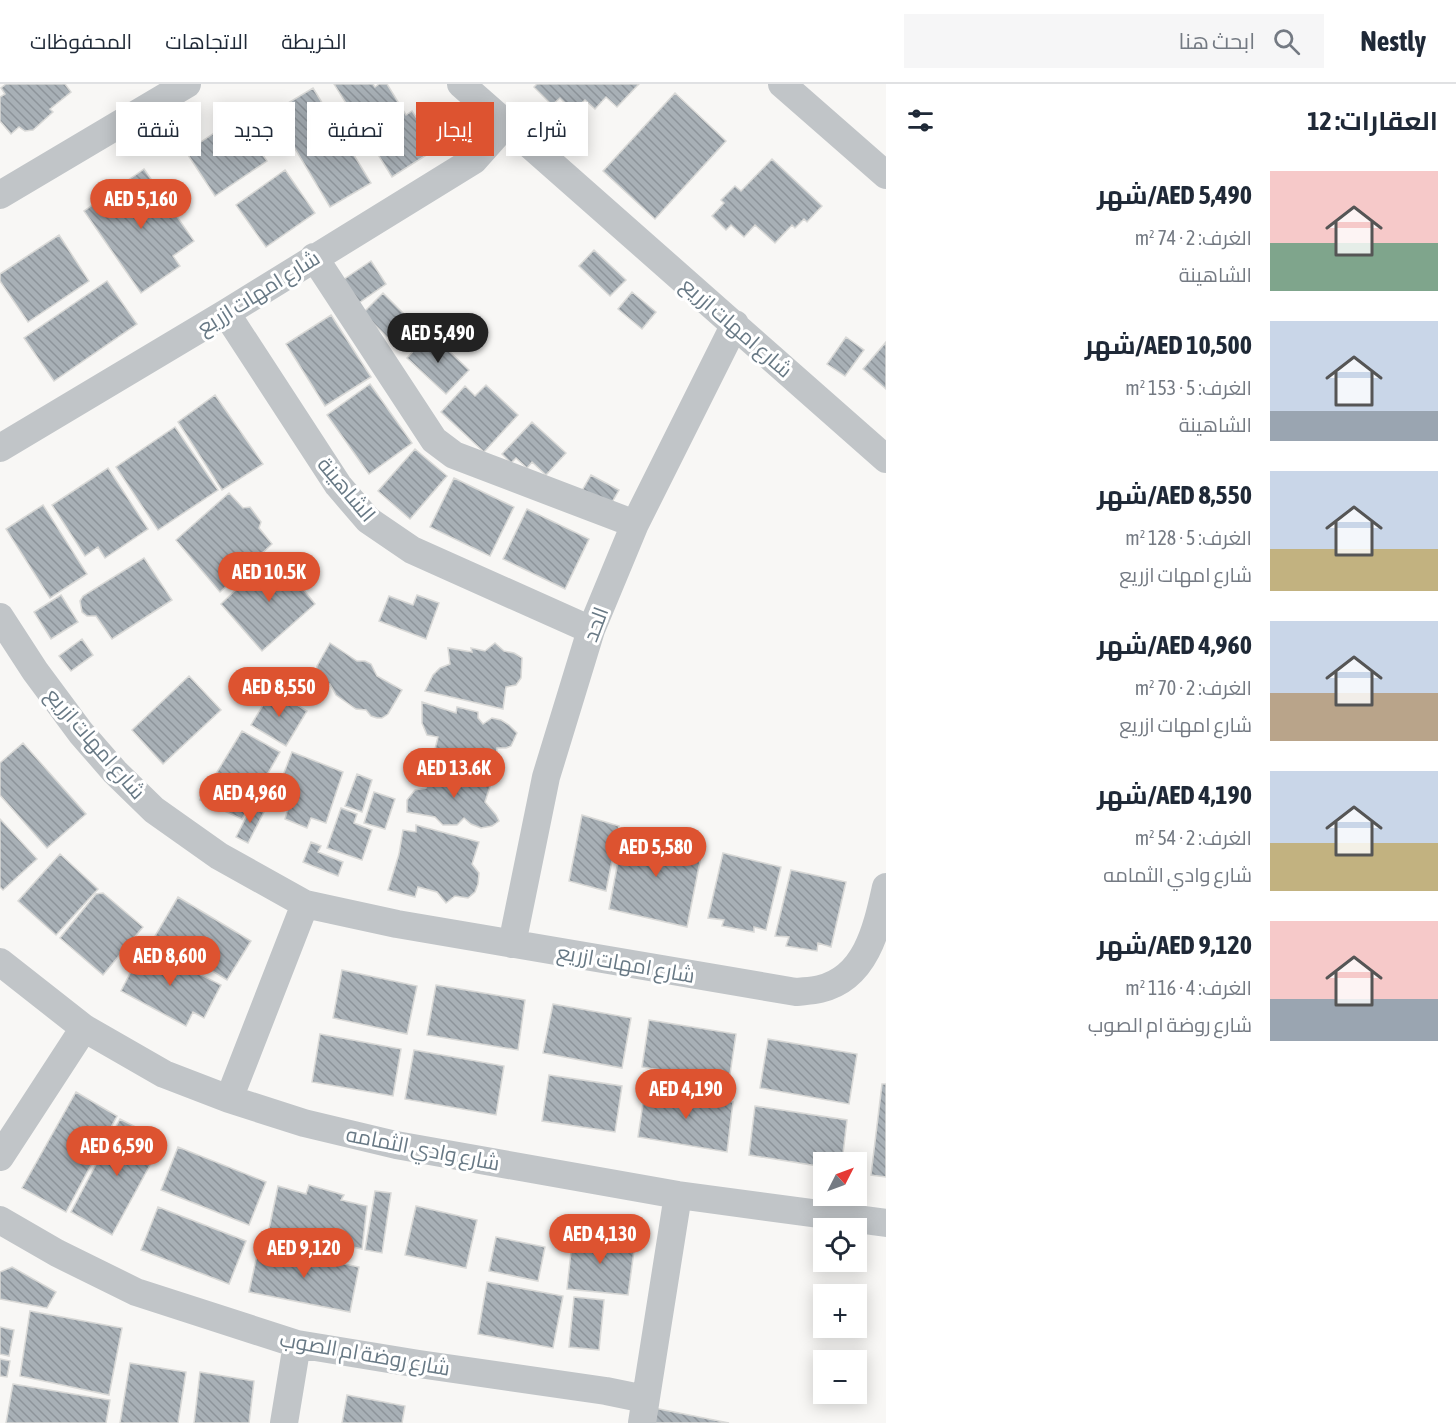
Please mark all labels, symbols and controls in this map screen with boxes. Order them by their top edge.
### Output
search box [904,14,1324,68]
icon: search [1270,25,1303,58]
text: Nestly [1360,25,1426,57]
text: ابحث هنا [1179,28,1255,54]
text: المحفوظات [30,29,132,53]
text: الاتجاهات [165,29,248,53]
text: الخريطة [281,29,347,53]
chip: شقة [116,102,201,156]
chip: جديد [213,102,295,156]
chip: تصفية [307,102,404,156]
chip: إيجار [416,102,494,156]
chip: شراء [506,102,588,156]
icon: filters [904,104,937,137]
text: العقارات: 12 [1307,106,1438,136]
pin: AED 5,160 [72,179,210,230]
text: AED 5,490/شهر [1097,180,1252,210]
text: AED 5,160 [104,187,178,210]
icon: home [1318,195,1390,267]
text: الغرف: 2 · 74 m² [1135,226,1252,249]
street label: شارع امهات ازريع [193,245,325,342]
text: الشاهينة [1179,263,1252,286]
street label: شارع امهات ازريع [675,272,797,384]
pin: AED 5,490 [369,313,507,364]
text: AED 5,490 [401,321,475,344]
text: AED 10,500/شهر [1085,330,1252,360]
icon: home [1318,345,1390,417]
text: الغرف: 5 · 153 m² [1125,376,1252,399]
text: الشاهينة [1179,413,1252,436]
street label: الشاهينة [313,452,381,526]
text: AED 8,550/شهر [1097,480,1252,510]
icon: home [1318,495,1390,567]
text: الغرف: 5 · 128 m² [1125,526,1252,549]
pin: AED 10.5K [200,552,338,603]
text: AED 10.5K [232,560,306,583]
text: شارع امهات ازريع [1119,563,1252,586]
street label: الحد [577,603,613,645]
text: AED 4,960/شهر [1097,630,1252,660]
icon: home [1318,645,1390,717]
pin: AED 8,550 [210,667,348,718]
text: AED 8,550 [242,675,316,698]
text: الغرف: 2 · 70 m² [1135,676,1252,699]
street label: شارع امهات ازريع [39,683,151,805]
text: شارع امهات ازريع [1119,713,1252,736]
pin: AED 13.6K [385,748,523,799]
text: AED 13.6K [417,756,491,779]
pin: AED 4,960 [181,773,319,824]
text: AED 4,190/شهر [1097,780,1252,810]
text: AED 4,960 [213,781,287,804]
icon: home [1318,795,1390,867]
text: الغرف: 2 · 54 m² [1135,826,1252,849]
pin: AED 5,580 [587,827,725,878]
text: AED 5,580 [619,835,693,858]
text: شارع وادي الثمامه [1103,863,1252,886]
text: AED 9,120/شهر [1097,930,1252,960]
pin: AED 8,600 [101,936,239,987]
street label: شارع امهات ازريع [555,939,697,990]
text: AED 8,600 [133,944,207,967]
icon: home [1318,945,1390,1017]
text: الغرف: 4 · 116 m² [1125,976,1252,999]
text: شارع روضة ام الصوب [1088,1013,1252,1036]
pin: AED 4,190 [617,1069,755,1120]
text: AED 4,190 [649,1077,723,1100]
street label: شارع وادي الثمامه [343,1121,502,1180]
pin: AED 6,590 [48,1126,186,1177]
text: AED 6,590 [80,1134,154,1157]
north arrow [813,1152,867,1206]
map controls [813,1152,867,1404]
pin: AED 4,130 [531,1214,669,1265]
button: locate [813,1218,867,1272]
text: AED 4,130 [563,1222,637,1245]
pin: AED 9,120 [235,1228,373,1279]
text: AED 9,120 [267,1236,341,1259]
button: + [813,1284,867,1338]
street label: شارع روضة ام الصوب [277,1326,452,1383]
button: − [813,1350,867,1404]

